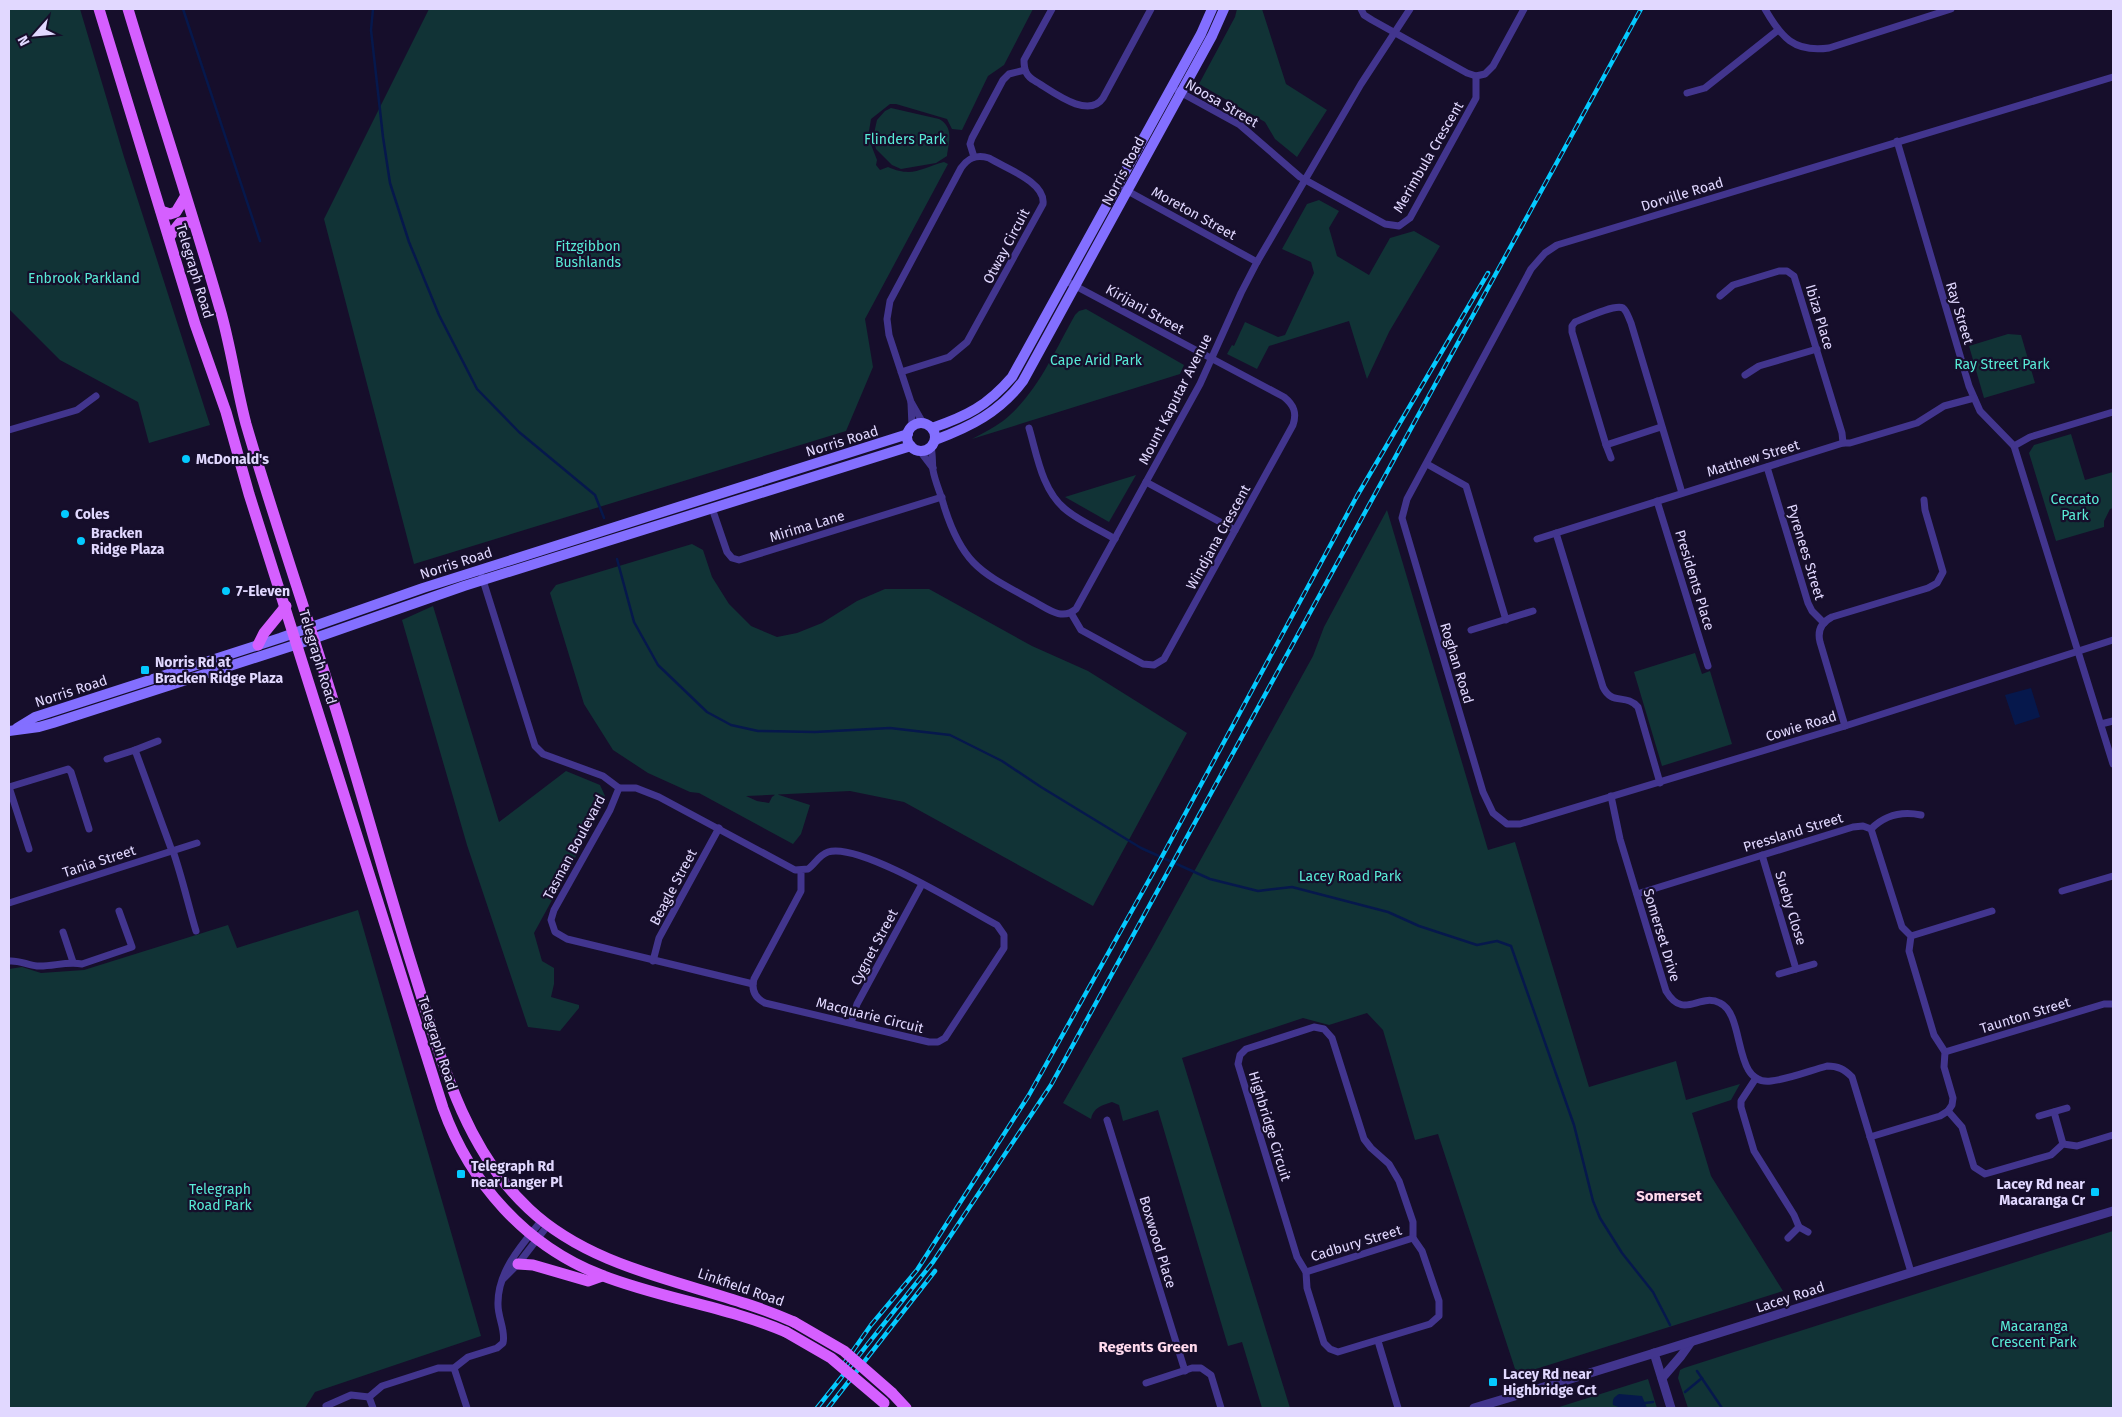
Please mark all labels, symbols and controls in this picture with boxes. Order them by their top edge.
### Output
north arrow [10,10,60,60]
text: N [14,33,34,49]
street label: Noosa Street [1182,76,1262,132]
street label: Merimbula Crescent [1390,98,1468,216]
park label: Flinders Park [864,131,947,148]
street label: Norris Road [1098,134,1149,208]
street label: Dorville Road [1639,174,1725,215]
street label: Moreton Street [1148,183,1240,244]
street label: Otway Circuit [979,205,1034,287]
street label: Telegraph Road [172,222,217,321]
park label: Fitzgibbon Bushlands [555,238,622,271]
park label: Enbrook Parkland [28,270,140,287]
street label: Ray Street [1942,280,1977,347]
street label: Kirijani Street [1103,281,1188,338]
street label: Ibiza Place [1802,282,1837,352]
street label: Mount Kaputar Avenue [1135,331,1216,467]
park label: Cape Arid Park [1050,352,1143,369]
park label: Ray Street Park [1954,356,2051,373]
street label: Norris Road [804,422,881,461]
street label: Matthew Street [1705,436,1803,481]
place label: McDonald's [196,451,269,468]
marker: McDonald's [180,453,192,465]
street label: Windjana Crescent [1183,481,1255,593]
park label: Ceccato Park [2051,491,2099,524]
street label: Pyrenees Street [1783,502,1828,603]
place label: Coles [75,506,110,523]
street label: Mirima Lane [767,507,847,546]
marker: Coles [59,508,71,520]
place label: Bracken Ridge Plaza [91,525,165,558]
street label: Presidents Place [1671,528,1718,632]
marker: Bracken Ridge Plaza [75,535,87,547]
street label: Norris Road [418,544,494,583]
place label: 7-Eleven [236,583,290,600]
marker: 7-Eleven [220,585,232,597]
street label: Telegraph Road [295,608,340,707]
street label: Roghan Road [1436,621,1477,706]
place label: Norris Rd at Bracken Ridge Plaza [155,654,283,687]
marker: Norris Rd at Bracken Ridge Plaza [139,664,151,676]
street label: Norris Road [33,672,109,711]
street label: Cowie Road [1764,708,1839,745]
street label: Tasman Boulevard [540,792,609,903]
street label: Pressland Street [1741,809,1846,856]
street label: Tania Street [61,841,139,881]
street label: Beagle Street [646,845,701,928]
park label: Lacey Road Park [1299,868,1402,885]
street label: Sueby Close [1771,869,1810,947]
street label: Somerset Drive [1639,887,1684,984]
street label: Cygnet Street [847,905,902,988]
street label: Taunton Street [1978,993,2073,1037]
street label: Telegraph Road [414,994,461,1092]
street label: Macquarie Circuit [814,994,926,1037]
street label: Highbridge Circuit [1245,1069,1295,1184]
place label: Telegraph Rd near Langer Pl [471,1158,563,1191]
marker: Telegraph Rd near Langer Pl [455,1168,467,1180]
place label: Lacey Rd near Macaranga Cr [1997,1176,2085,1209]
park label: Telegraph Road Park [188,1181,253,1214]
marker: Lacey Rd near Macaranga Cr [2089,1186,2101,1198]
district label: Somerset [1636,1187,1702,1205]
street label: Boxwood Place [1135,1194,1180,1290]
street label: Cadbury Street [1309,1221,1405,1265]
street label: Linkfield Road [695,1265,786,1310]
street label: Lacey Road [1754,1278,1827,1317]
park label: Macaranga Crescent Park [1991,1318,2078,1351]
district label: Regents Green [1098,1338,1198,1356]
place label: Lacey Rd near Highbridge Cct [1503,1366,1597,1399]
marker: Lacey Rd near Highbridge Cct [1487,1376,1499,1388]

